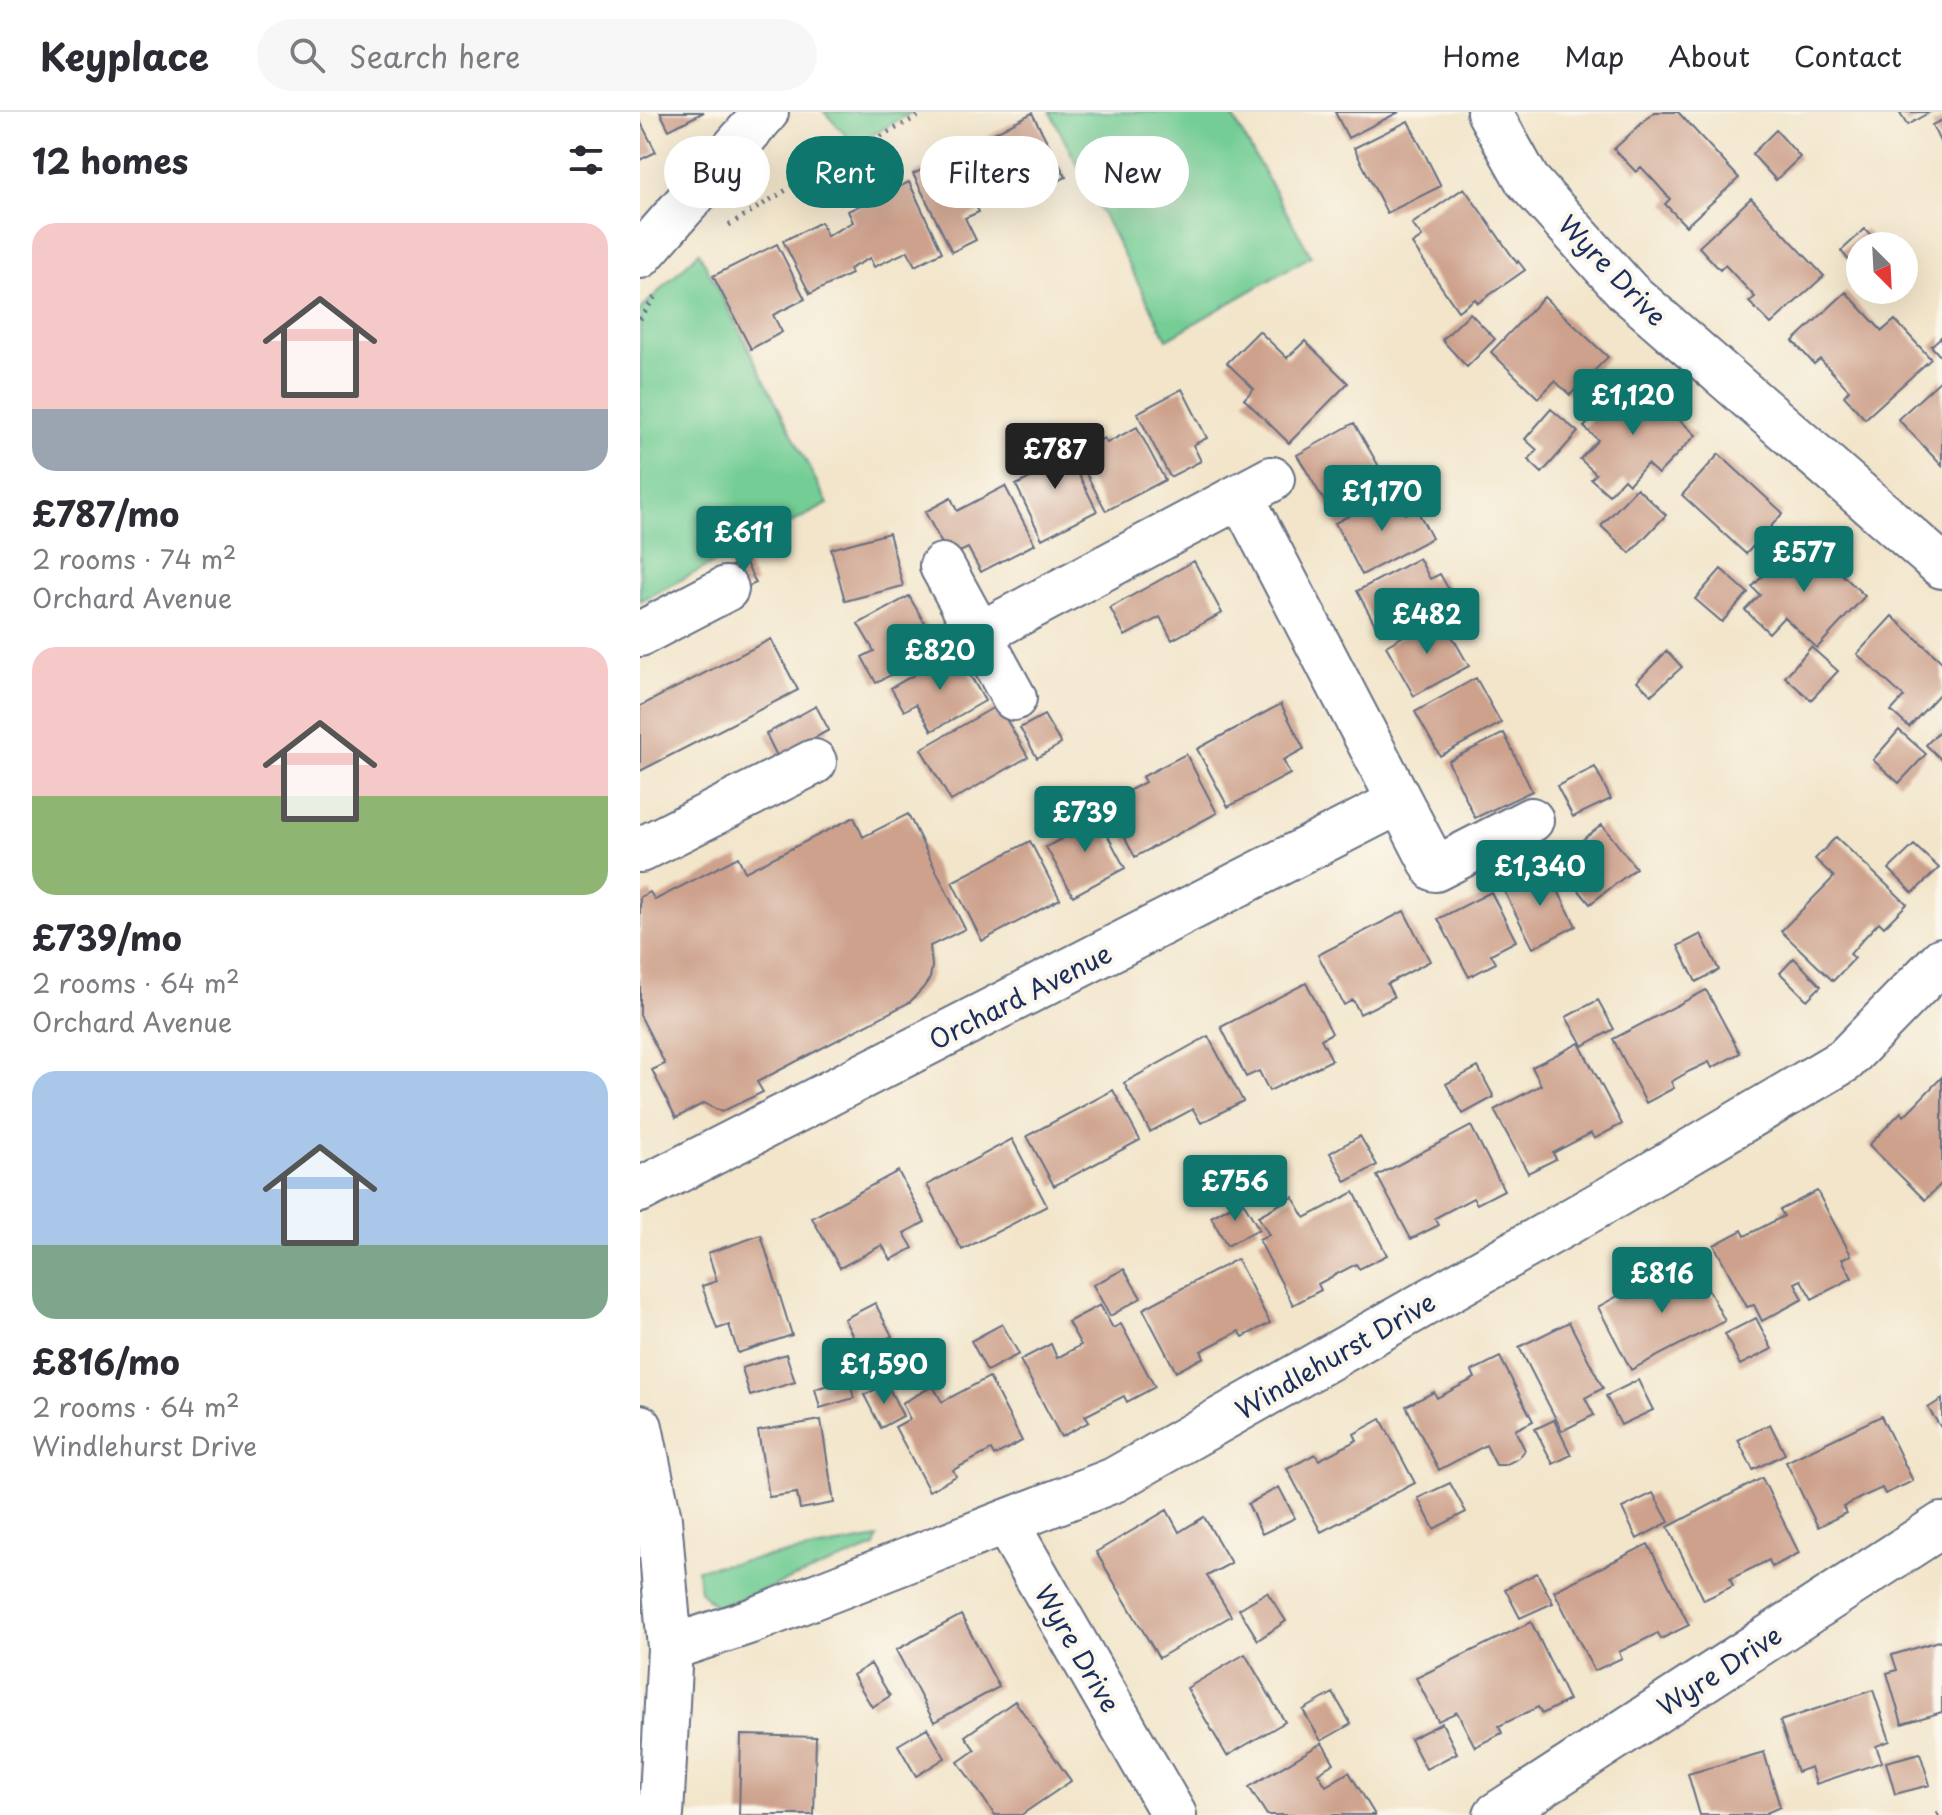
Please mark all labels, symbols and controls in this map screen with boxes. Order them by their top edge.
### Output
search box [257,19,817,91]
text: Keyplace [40,27,209,84]
icon: search [285,33,329,77]
text: Search here [349,33,521,78]
text: Home [1442,34,1520,77]
text: Map [1564,34,1624,77]
text: About [1668,34,1750,77]
text: Contact [1794,34,1902,77]
text: 12 homes [32,134,188,186]
chip: Buy [664,136,770,208]
chip: Rent [786,136,904,208]
chip: Filters [920,136,1059,208]
chip: New [1075,136,1189,208]
icon: filters [564,138,608,182]
street label: Wyre Drive [1550,205,1676,335]
north arrow [1846,232,1918,304]
map controls [1846,232,1918,304]
icon: home [248,275,392,419]
pin: £1,120 [1568,369,1698,437]
text: £1,120 [1591,375,1675,414]
pin: £787 [1008,423,1102,491]
text: £787 [1023,429,1087,468]
pin: £1,170 [1317,465,1447,533]
text: £1,170 [1342,471,1422,510]
text: £787/mo [32,487,179,539]
pin: £611 [697,506,791,574]
text: £611 [714,512,774,551]
pin: £577 [1757,526,1851,594]
text: £577 [1772,532,1836,571]
text: 2 rooms · 74 m² [32,539,236,578]
text: Orchard Avenue [32,578,232,617]
pin: £482 [1380,588,1474,656]
text: £482 [1392,594,1462,633]
pin: £820 [893,624,987,692]
text: £820 [905,630,975,669]
icon: home [248,699,392,843]
pin: £739 [1038,786,1132,854]
text: £739 [1052,792,1118,831]
pin: £1,340 [1475,840,1605,908]
text: £1,340 [1494,846,1586,885]
text: £739/mo [32,911,182,963]
street label: Orchard Avenue [922,933,1118,1059]
text: 2 rooms · 64 m² [32,963,240,1002]
text: Orchard Avenue [32,1002,232,1041]
icon: home [248,1123,392,1267]
pin: £756 [1188,1155,1282,1223]
text: £756 [1201,1161,1269,1200]
pin: £816 [1615,1247,1709,1315]
text: £816 [1630,1253,1694,1292]
street label: Windlehurst Drive [1228,1282,1442,1428]
text: £816/mo [32,1335,180,1387]
pin: £1,590 [819,1338,949,1406]
text: £1,590 [840,1344,928,1383]
text: 2 rooms · 64 m² [32,1387,240,1426]
text: Windlehurst Drive [32,1426,257,1465]
street label: Wyre Drive [1026,1577,1130,1719]
street label: Wyre Drive [1649,1615,1789,1725]

